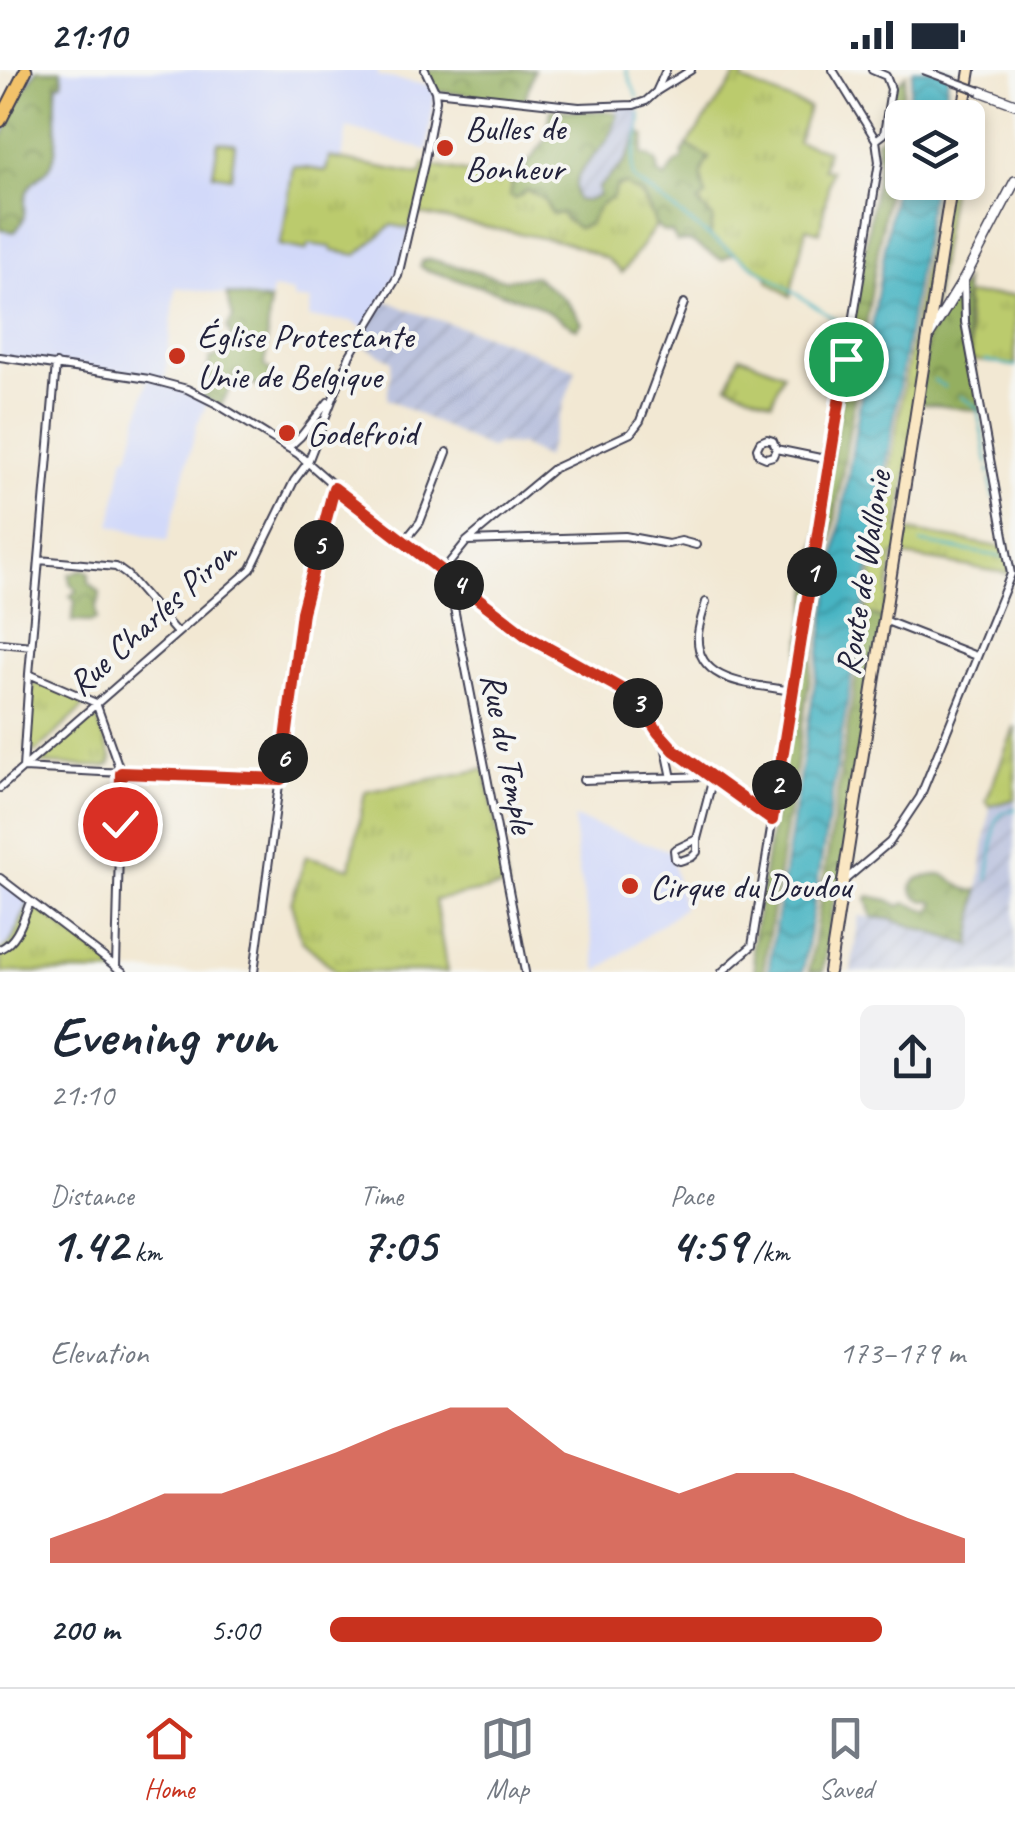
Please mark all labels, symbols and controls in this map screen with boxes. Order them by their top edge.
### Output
text: 21:10 [50,12,126,59]
map controls [885,100,985,200]
button: layers [885,100,985,200]
place label: Bulles de Bonheur [465,106,568,191]
marker: Bulles de Bonheur [434,137,456,159]
place label: Église Protestante Unie de Belgique [197,314,416,399]
pin [804,317,889,402]
icon: arrive [819,332,874,387]
marker: Église Protestante Unie de Belgique [166,345,188,367]
place label: Godefroid [307,411,422,456]
marker: Godefroid [276,422,298,444]
street label: Route de Wallonie [825,465,902,678]
pin: 5 [294,520,344,570]
text: 5 [313,527,325,562]
street label: Rue Charles Piron [58,529,247,706]
pin: 1 [787,547,837,597]
text: 1 [806,554,818,589]
pin: 4 [434,560,484,610]
text: 4 [453,567,465,602]
street label: Rue du Temple [470,669,546,839]
pin: 3 [613,678,663,728]
text: 3 [632,685,644,720]
pin: 6 [258,733,308,783]
text: 6 [276,740,290,775]
pin: 2 [752,760,802,810]
text: 2 [771,767,783,802]
pin [78,782,163,867]
icon: check [93,797,148,852]
place label: Cirque du Doudou [650,864,853,909]
marker: Cirque du Doudou [619,875,641,897]
text: Evening run [50,1001,275,1071]
button: share [860,1005,965,1110]
text: 21:10 [50,1074,114,1115]
text: Distance [50,1178,134,1213]
text: Time [360,1178,403,1213]
text: Pace [670,1178,713,1213]
text: 1.42 [50,1213,127,1276]
text: 7:05 [360,1213,436,1276]
text: 4:59 [670,1213,746,1276]
text: km [127,1234,162,1269]
text: /km [746,1234,789,1269]
text: Elevation [50,1332,148,1373]
text: 173–179 m [839,1332,965,1373]
text: 200 m [50,1609,119,1650]
text: 5:00 [210,1609,260,1650]
tab: Home [142,1711,197,1806]
tab: Map [480,1711,535,1806]
tab: Saved [818,1711,873,1806]

